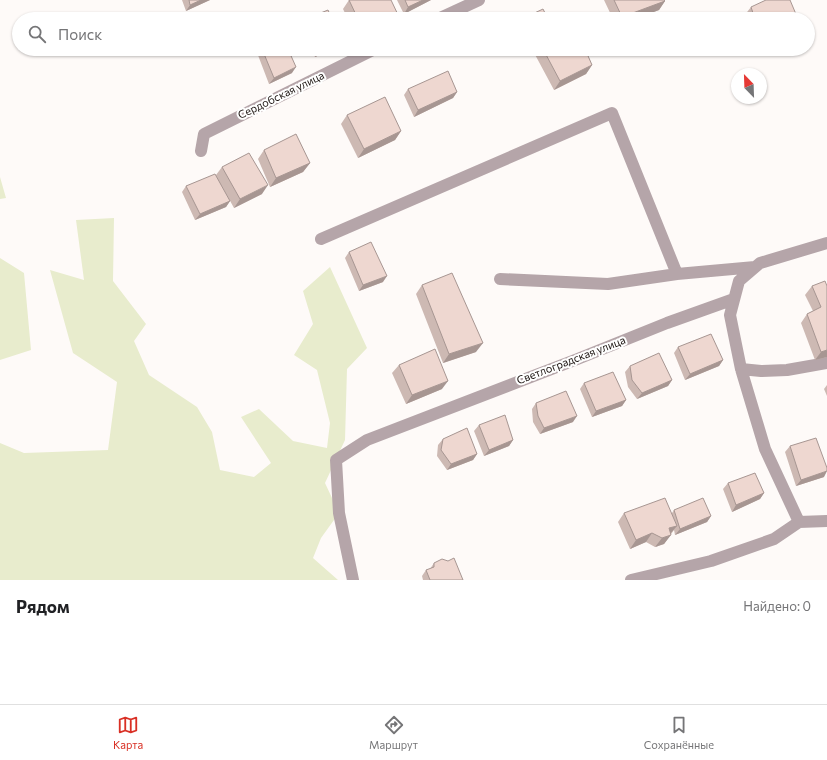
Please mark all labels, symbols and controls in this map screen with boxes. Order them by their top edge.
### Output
search box [12,12,815,56]
icon: search [26,23,48,45]
text: Поиск [58,25,102,43]
street label: Сердобская улица [235,68,326,121]
north arrow [731,68,767,104]
street label: Светлоградская улица [515,333,627,386]
text: Рядом [16,596,70,617]
text: Найдено: 0 [743,598,811,614]
tab: Карта [113,714,143,751]
tab: Маршрут [369,714,418,751]
tab: Сохранённые [644,714,714,751]

